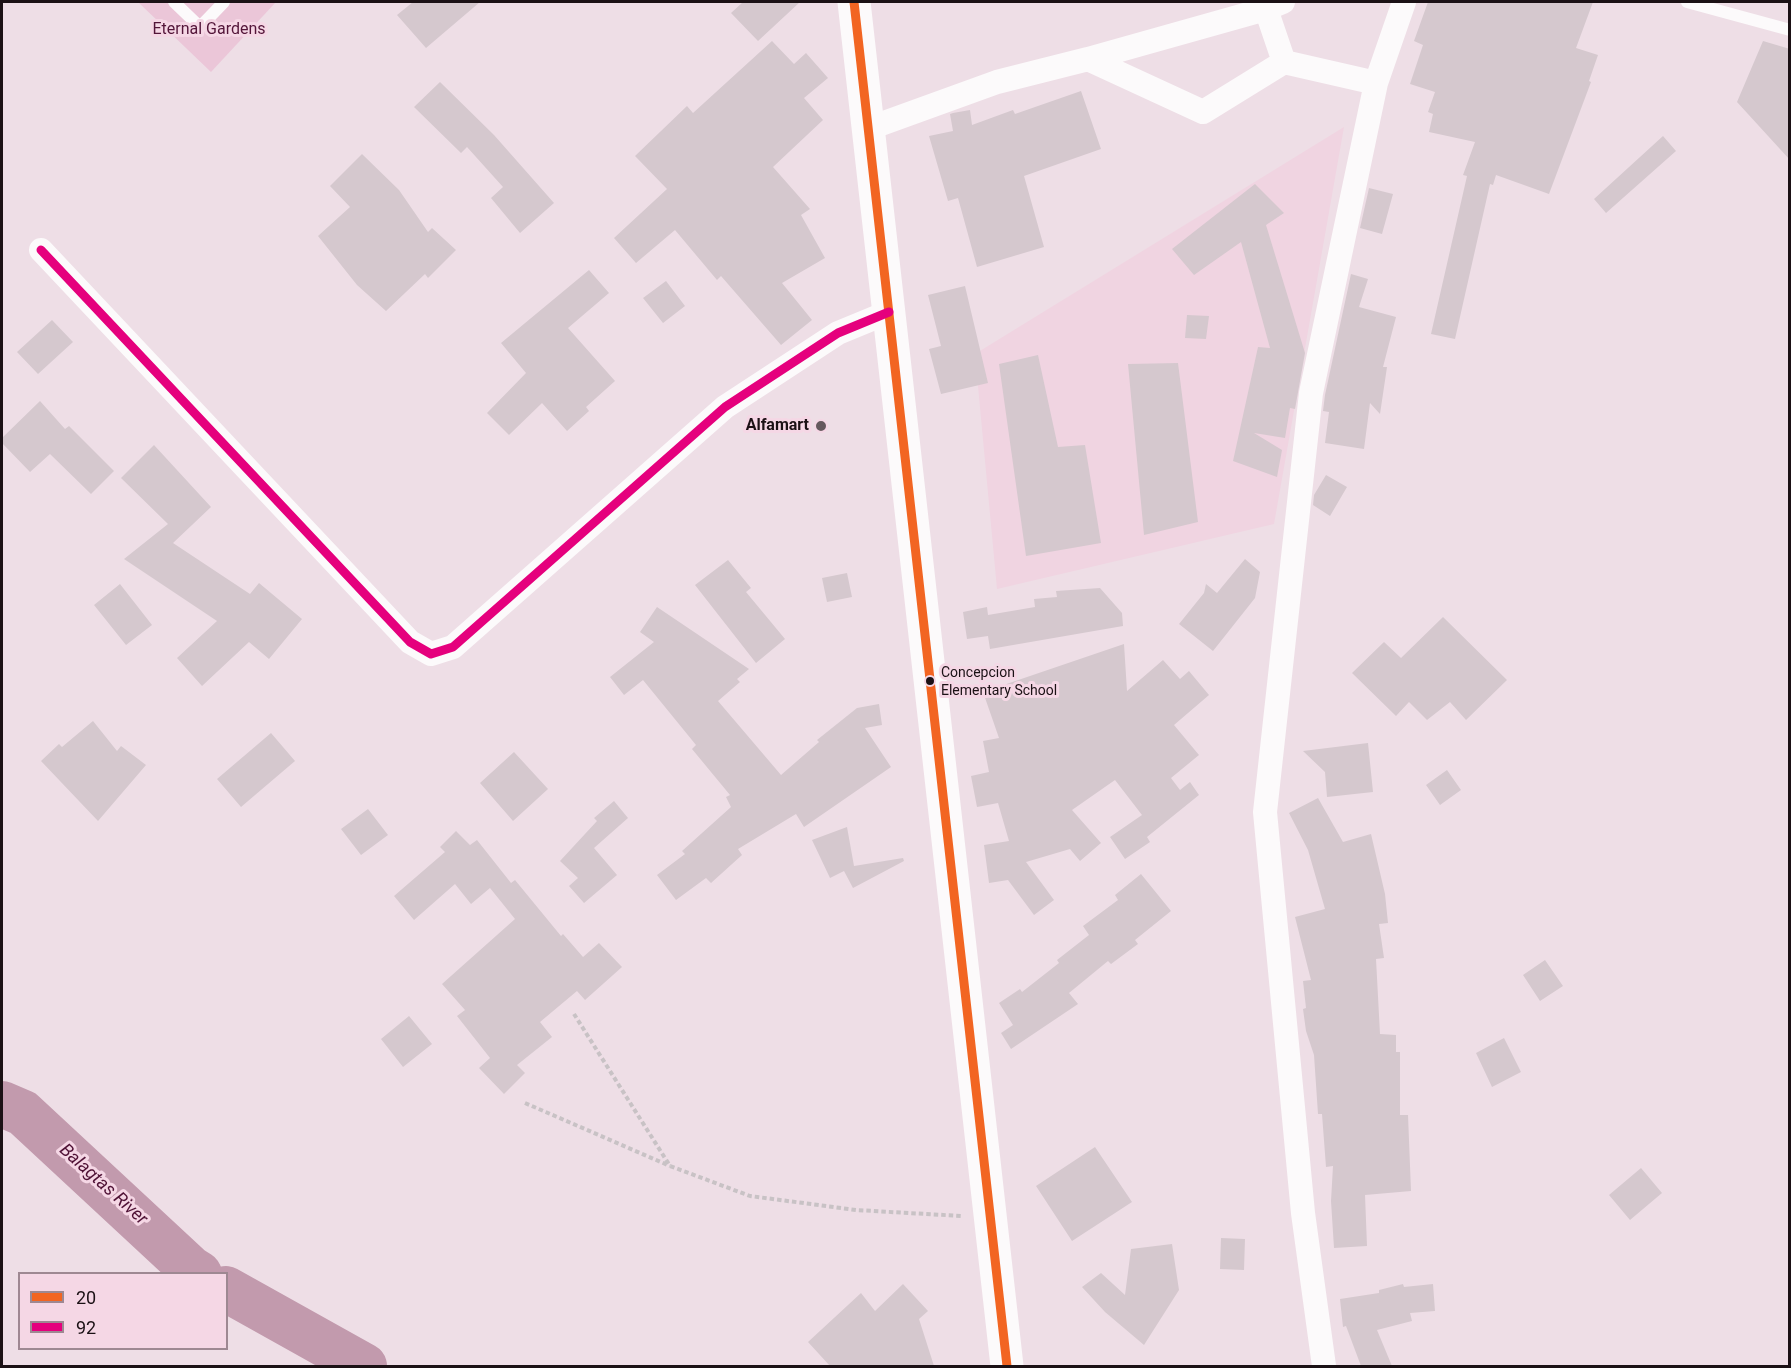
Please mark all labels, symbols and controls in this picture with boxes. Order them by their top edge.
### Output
park label: Eternal Gardens [152,20,266,40]
place label: Alfamart [746,416,809,436]
marker: Alfamart [814,419,828,433]
place label: Concepcion Elementary School [941,665,1057,698]
marker: Concepcion Elementary School [924,675,936,687]
water label: Balagtas River [54,1140,152,1230]
legend [18,1272,228,1350]
text: 20 [76,1287,96,1308]
text: 92 [76,1317,96,1338]

